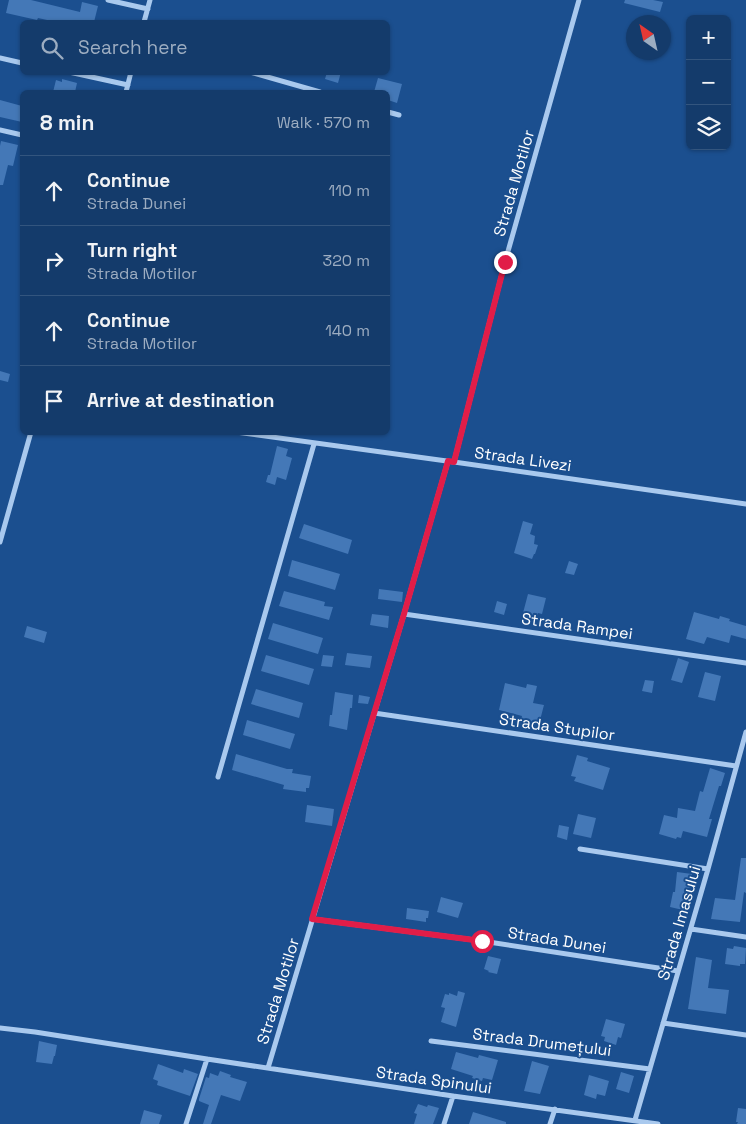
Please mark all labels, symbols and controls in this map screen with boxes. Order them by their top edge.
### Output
north arrow [626,15,671,60]
map controls [686,15,731,150]
button: + [686,15,731,60]
search box [20,20,390,75]
icon: search [38,34,66,62]
text: Search here [78,35,188,60]
button: − [686,60,731,105]
button: layers [686,105,731,150]
text: 8 min [40,109,94,136]
text: Walk · 570 m [277,112,370,133]
street label: Strada Motilor [489,127,539,239]
text: Continue [87,168,170,193]
icon: ahead [40,177,68,205]
text: 110 m [328,180,370,201]
text: Strada Dunei [87,193,186,214]
text: Turn right [87,238,177,263]
icon: right [40,247,68,275]
text: 320 m [323,250,370,271]
route end [494,251,517,274]
text: Strada Motilor [87,263,197,284]
text: Continue [87,308,170,333]
icon: ahead [40,317,68,345]
text: 140 m [325,320,370,341]
text: Strada Motilor [87,333,197,354]
icon: arrive [40,387,68,415]
text: Arrive at destination [87,388,275,413]
street label: Strada Livezi [473,442,573,476]
street label: Strada Rampei [520,608,634,644]
street label: Strada Stupilor [498,708,616,746]
street label: Strada Imasului [653,863,705,983]
street label: Strada Dunei [506,922,608,958]
route start [471,930,494,953]
street label: Strada Motilor [252,935,304,1047]
street label: Strada Drumețului [471,1023,613,1061]
street label: Strada Spinului [375,1061,493,1099]

